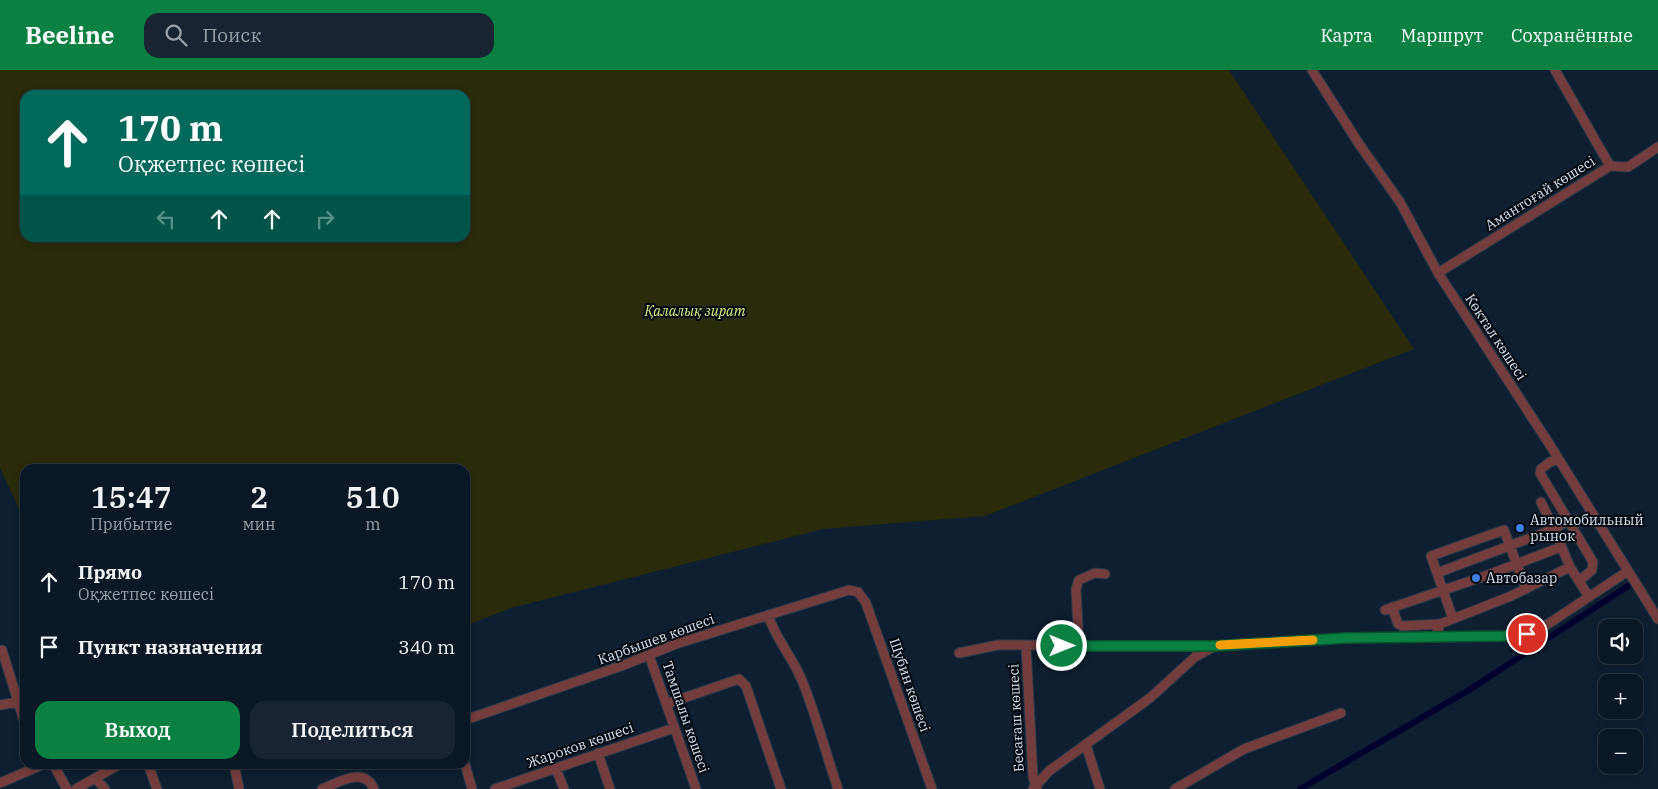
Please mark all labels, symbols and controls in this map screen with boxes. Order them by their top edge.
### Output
search box [144,13,494,58]
text: Beeline [25,19,114,51]
icon: search [162,21,190,49]
text: Поиск [202,23,261,47]
text: Карта [1320,24,1373,47]
text: Маршрут [1401,24,1483,47]
text: Сохранённые [1511,24,1633,47]
text: 170 m [118,105,223,151]
icon: ahead [35,110,100,175]
text: Оқжетпес көшесі [118,149,305,178]
street label: Амантоғай көшесі [1482,152,1598,234]
icon: left [152,205,180,233]
icon: ahead [205,205,233,233]
icon: ahead [258,205,286,233]
icon: right [311,205,339,233]
street label: Көктал көшесі [1461,290,1531,384]
park label: Қалалық зират [643,302,746,320]
text: 15:47 [91,477,172,516]
text: 2 [250,477,268,516]
text: 510 [346,477,400,516]
place label: Автомобильный рынок [1530,511,1644,545]
text: Прибытие [90,514,172,534]
text: мин [242,514,276,534]
text: m [365,514,380,534]
marker: Автомобильный рынок [1514,522,1526,534]
text: Прямо [78,560,142,584]
icon: ahead [35,568,63,596]
place label: Автобазар [1486,569,1557,587]
text: 170 m [398,570,455,594]
marker: Автобазар [1470,572,1482,584]
text: Оқжетпес көшесі [78,584,214,604]
street label: Карбышев көшесі [595,610,717,668]
pin [1506,613,1548,655]
position arrow [1035,619,1087,671]
map controls [1598,619,1643,774]
button: sound [1598,619,1643,664]
icon: arrive [1513,620,1541,648]
icon: arrive [35,633,63,661]
text: Пункт назначения [78,635,262,659]
text: 340 m [398,635,455,659]
street label: Шубин көшесі [886,636,934,734]
street label: Тамшалы көшесі [658,659,714,775]
street label: Бесағаш көшесі [1004,663,1028,773]
button: + [1598,674,1643,719]
button: Выход [35,701,240,759]
button: Поделиться [250,701,455,759]
street label: Жароков көшесі [524,718,636,772]
button: − [1598,729,1643,774]

